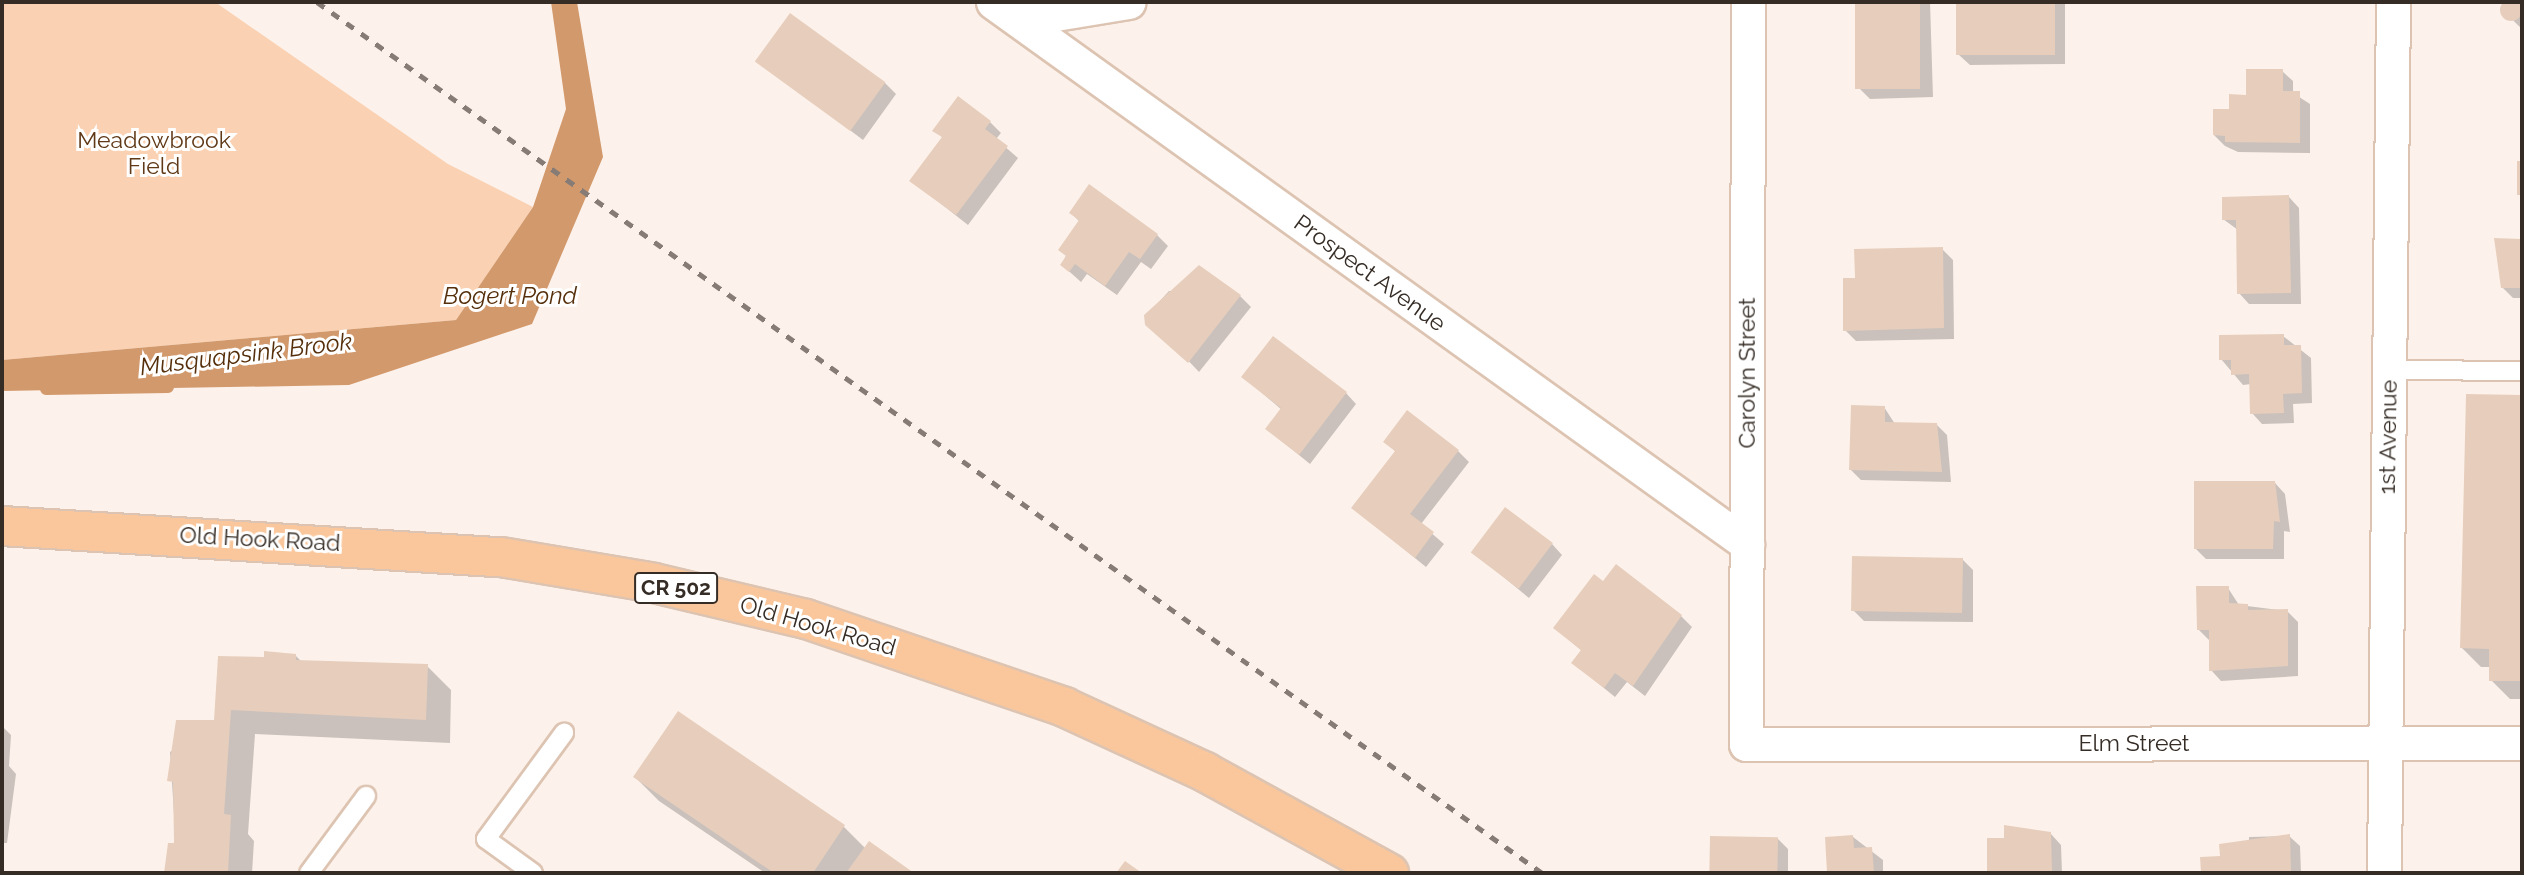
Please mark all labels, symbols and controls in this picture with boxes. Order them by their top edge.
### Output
park label: Meadowbrook Field [77,126,231,180]
street label: Prospect Avenue [1289,209,1451,337]
water label: Bogert Pond [443,282,577,310]
street label: Carolyn Street [1733,297,1761,449]
water label: Musquapsink Brook [138,327,354,381]
street label: 1st Avenue [2373,379,2403,495]
street label: Old Hook Road [179,521,341,557]
road number: CR 502 [634,570,718,606]
street label: Old Hook Road [737,591,899,661]
street label: Elm Street [2078,729,2190,757]

